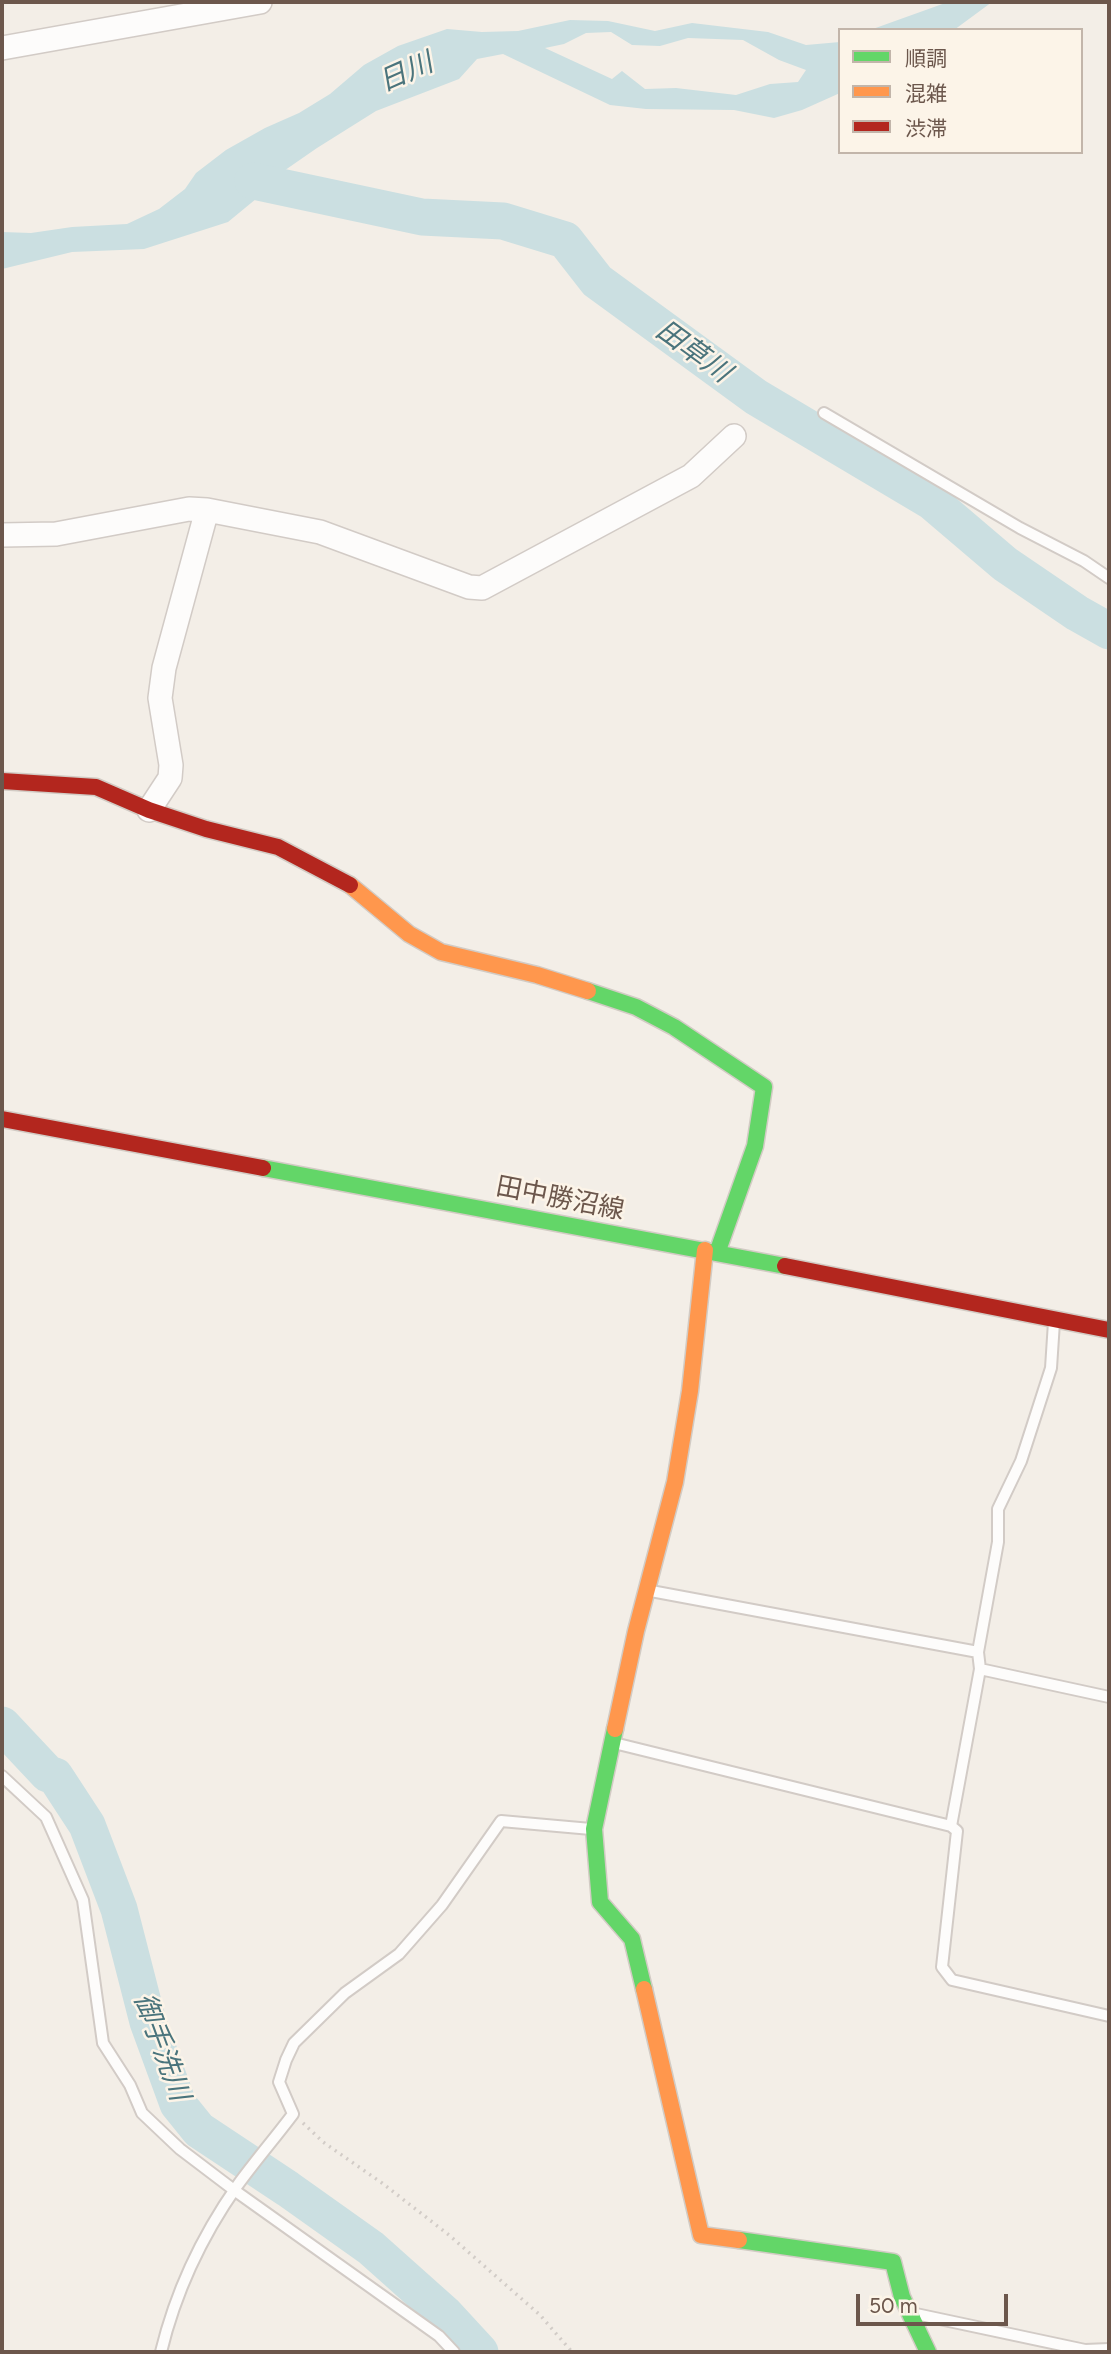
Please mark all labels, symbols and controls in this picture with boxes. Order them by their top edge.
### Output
legend [838,28,1083,154]
water label: 日川 [374,46,438,100]
text: 順調 [905,46,947,71]
text: 混雑 [905,81,947,106]
text: 渋滞 [905,116,947,141]
water label: 田草川 [649,314,737,390]
street label: 田中勝沼線 [493,1171,627,1227]
water label: 御手洗川 [126,1989,196,2105]
scale bar [859,2280,1011,2324]
text: 50 m [869,2293,918,2318]

